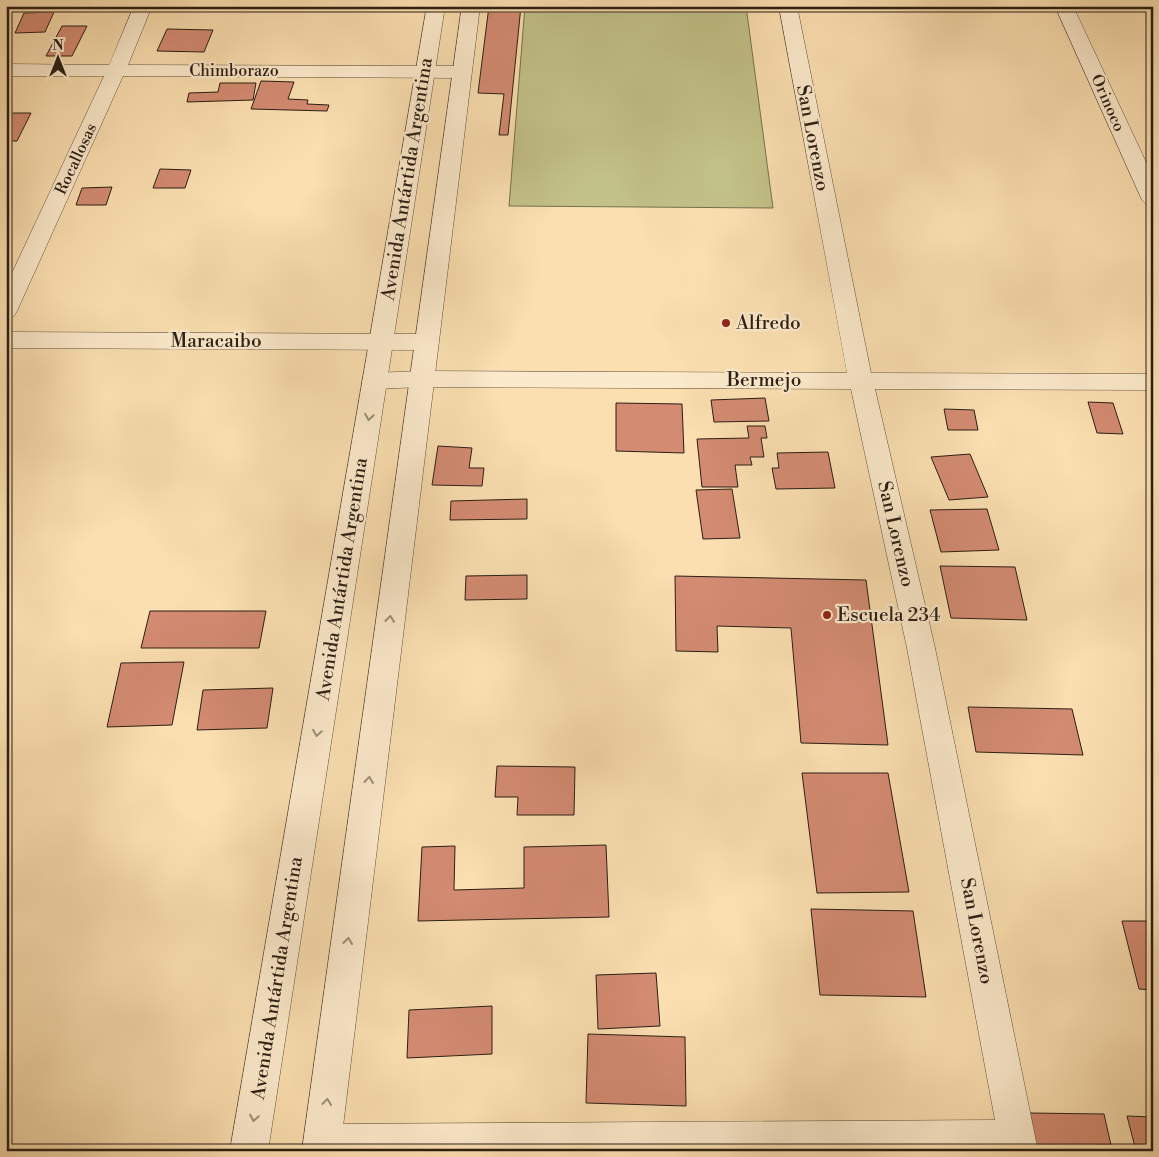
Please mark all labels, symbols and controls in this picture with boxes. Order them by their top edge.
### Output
north arrow [32,32,82,82]
text: N [52,37,64,55]
street label: Avenida Antártida Argentina [376,56,438,303]
street label: Chimborazo [189,61,279,81]
street label: Orinoco [1087,71,1129,135]
street label: San Lorenzo [791,83,835,193]
street label: Rocallosas [51,120,101,198]
place label: Alfredo [735,311,801,335]
marker: Alfredo [720,317,732,329]
street label: Maracaibo [170,329,262,353]
street label: Bermejo [726,368,801,392]
one-way arrow [364,413,374,421]
street label: Avenida Antártida Argentina [311,456,373,703]
street label: San Lorenzo [872,479,920,589]
place label: Escuela 234 [837,603,941,627]
marker: Escuela 234 [821,609,833,621]
one-way arrow [384,615,395,623]
one-way arrow [312,729,323,737]
one-way arrow [363,776,374,784]
street label: Avenida Antártida Argentina [246,855,308,1102]
street label: San Lorenzo [955,876,999,986]
one-way arrow [342,937,353,945]
one-way arrow [321,1098,332,1106]
one-way arrow [249,1114,260,1122]

